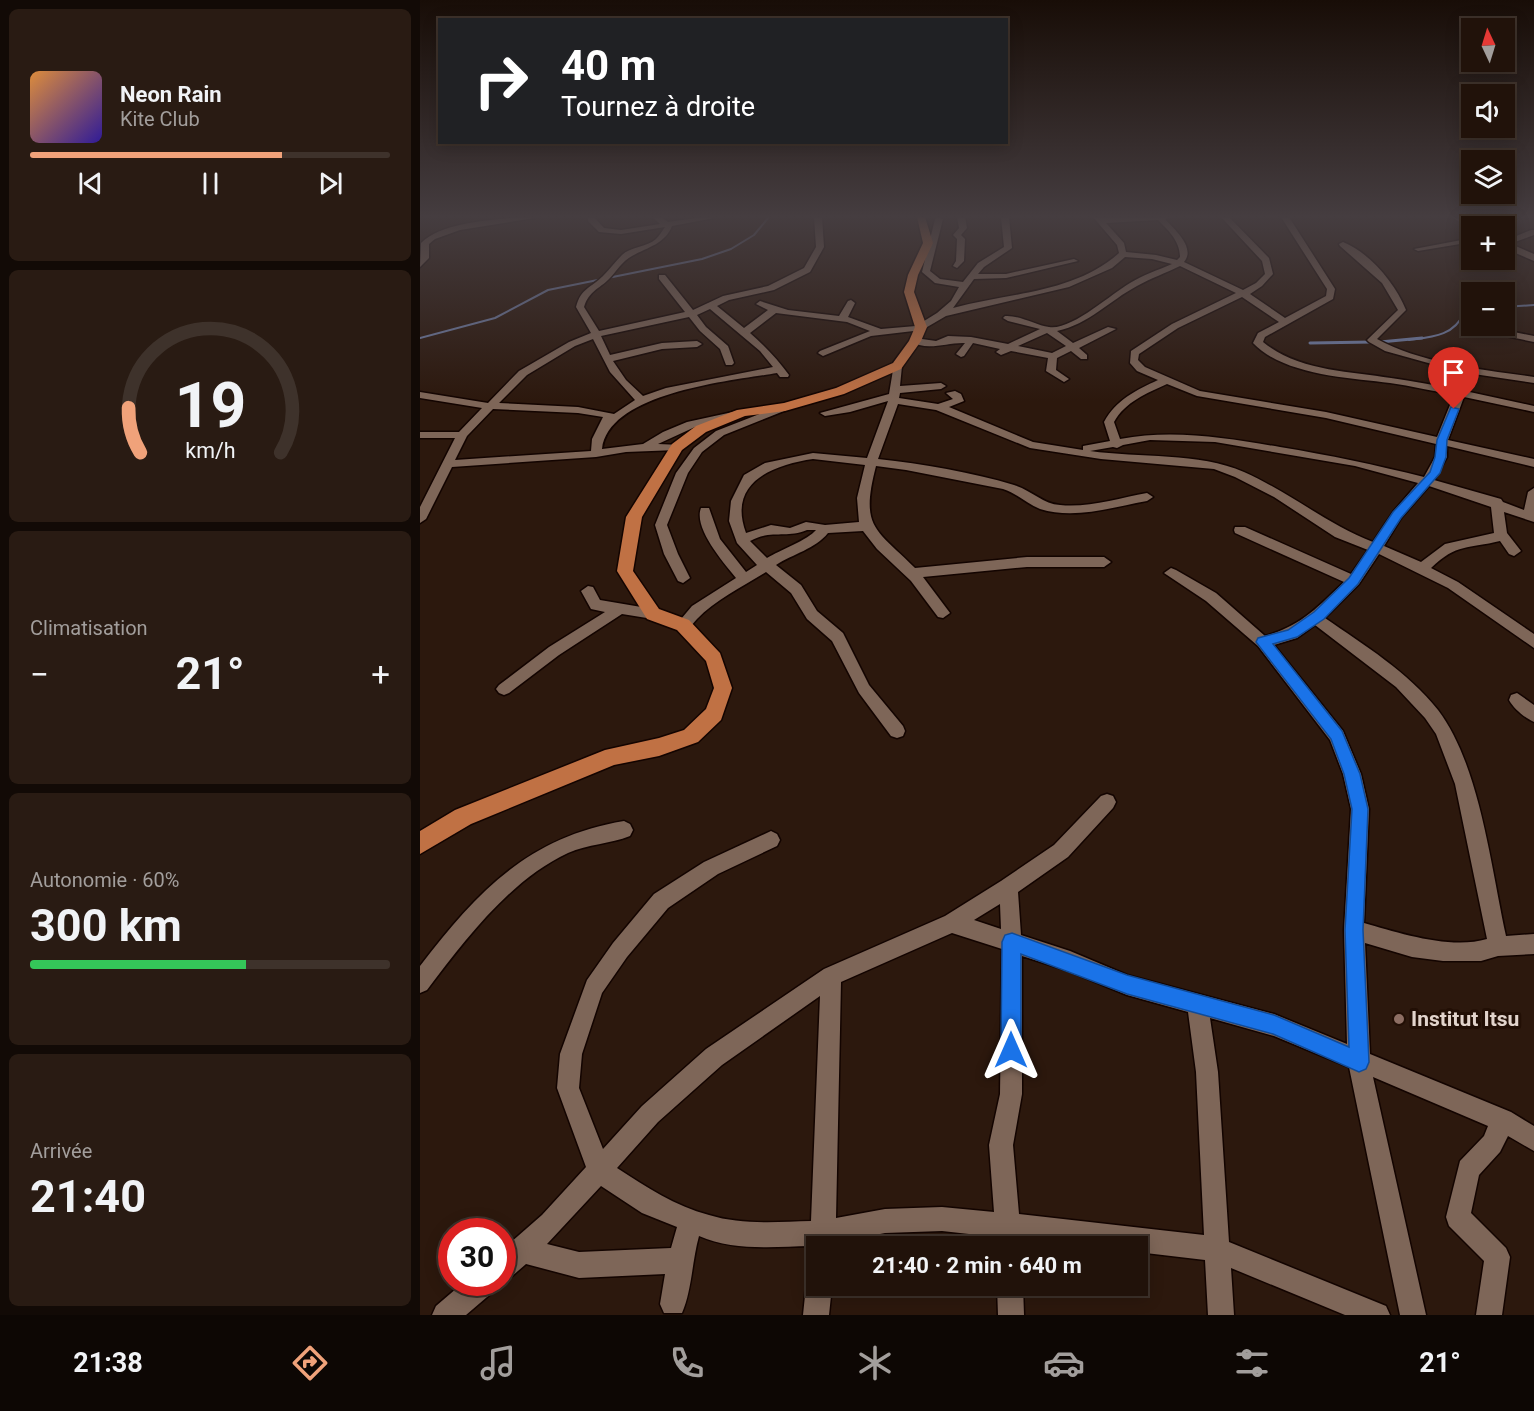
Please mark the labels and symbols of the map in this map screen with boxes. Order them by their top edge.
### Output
north arrow [1461,18,1515,72]
pin [1428,347,1479,409]
place label: Institut Itsu [1411,1007,1519,1031]
marker: Institut Itsu [1392,1012,1406,1026]
position arrow [979,1018,1043,1082]
speed limit sign: 30 [438,1218,516,1296]

